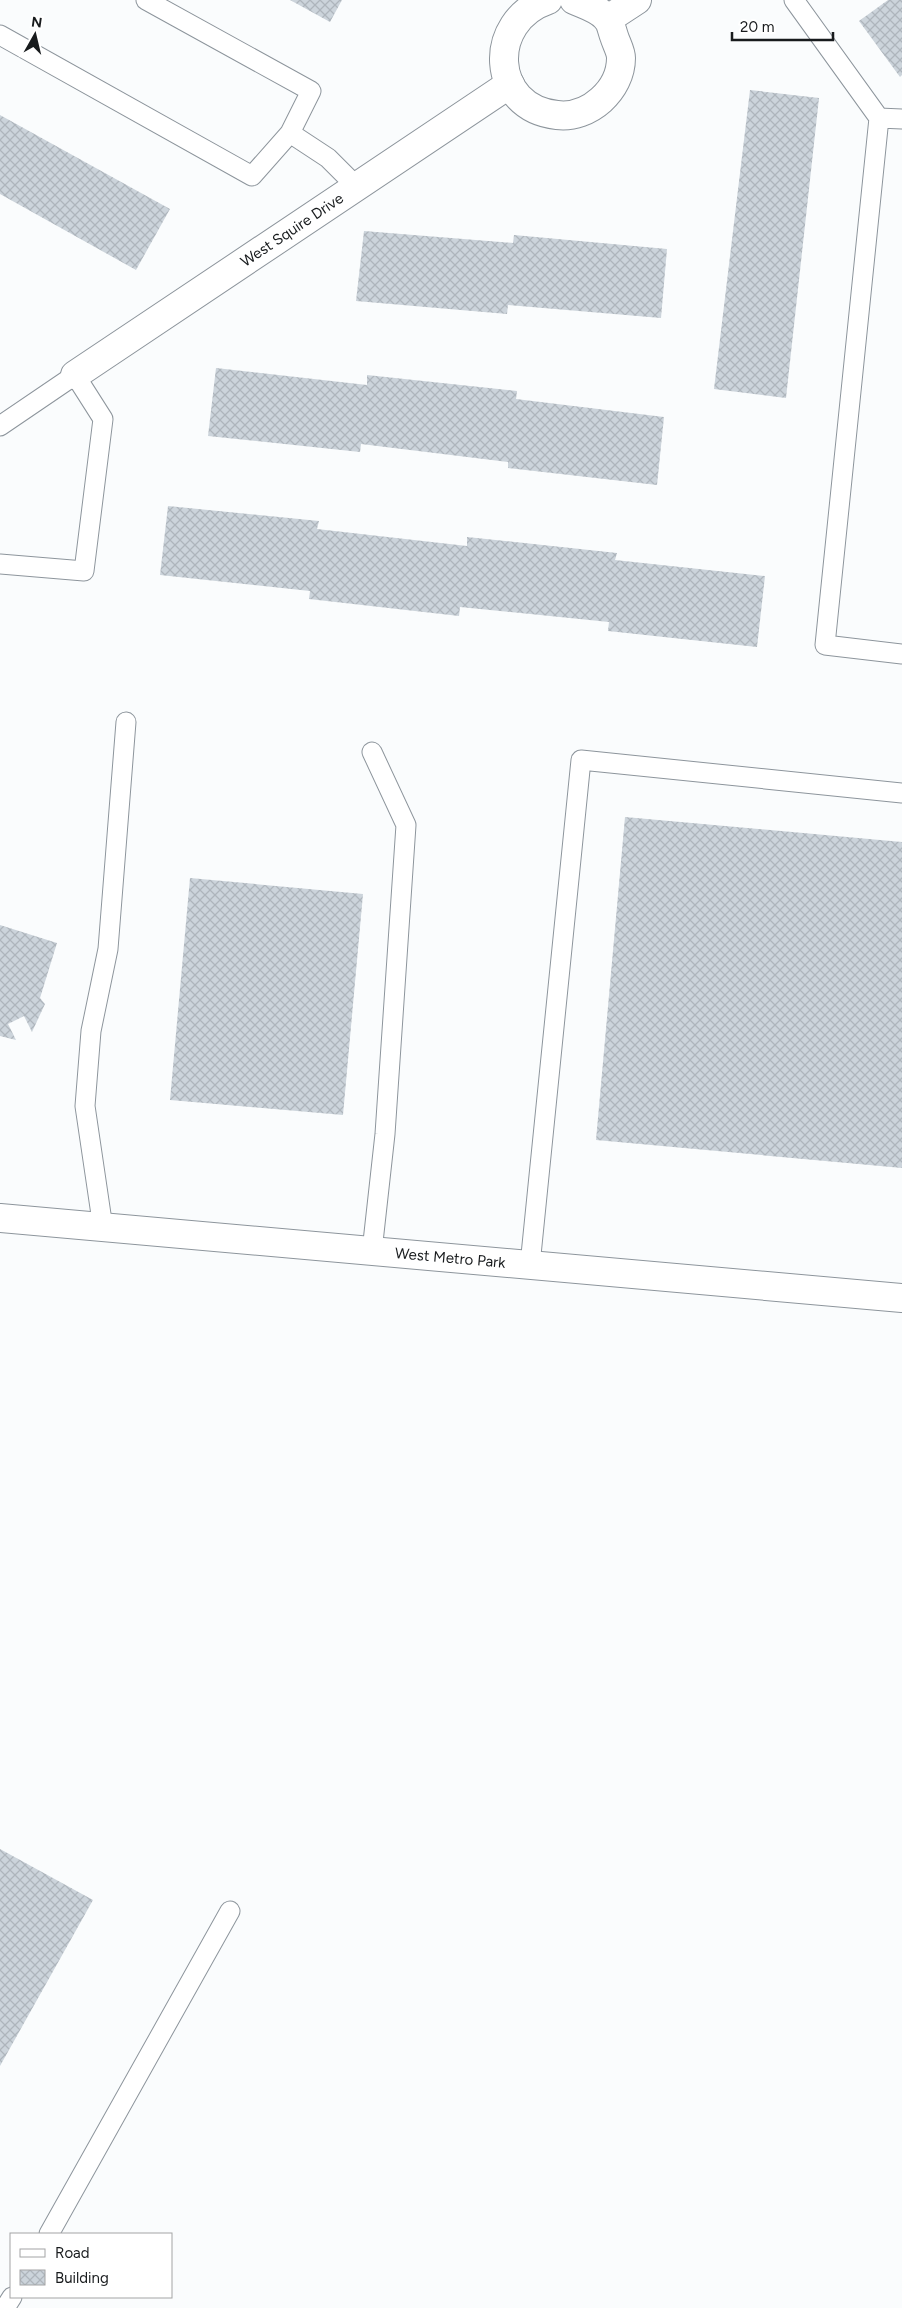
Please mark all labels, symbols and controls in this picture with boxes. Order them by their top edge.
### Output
north arrow [10,10,60,60]
scale bar [732,10,833,42]
text: N [30,13,43,32]
text: 20 m [740,18,774,36]
street label: West Squire Drive [237,189,347,271]
street label: West Metro Park [394,1244,507,1272]
legend [10,2233,172,2298]
text: Road [55,2244,90,2262]
text: Building [55,2269,109,2287]

